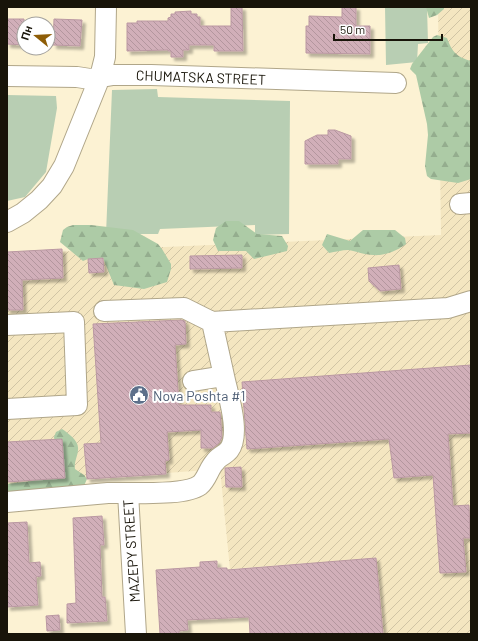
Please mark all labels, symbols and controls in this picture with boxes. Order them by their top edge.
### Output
north arrow [16,16,56,56]
scale bar [334,16,442,42]
text: 50 m [340,22,365,36]
text: Пн [18,24,34,42]
street label: CHUMATSKA STREET [136,66,266,88]
public building icon: Nova Poshta #1 [128,384,150,406]
place label: Nova Poshta #1 [153,387,245,404]
street label: MAZEPY STREET [119,499,143,603]

